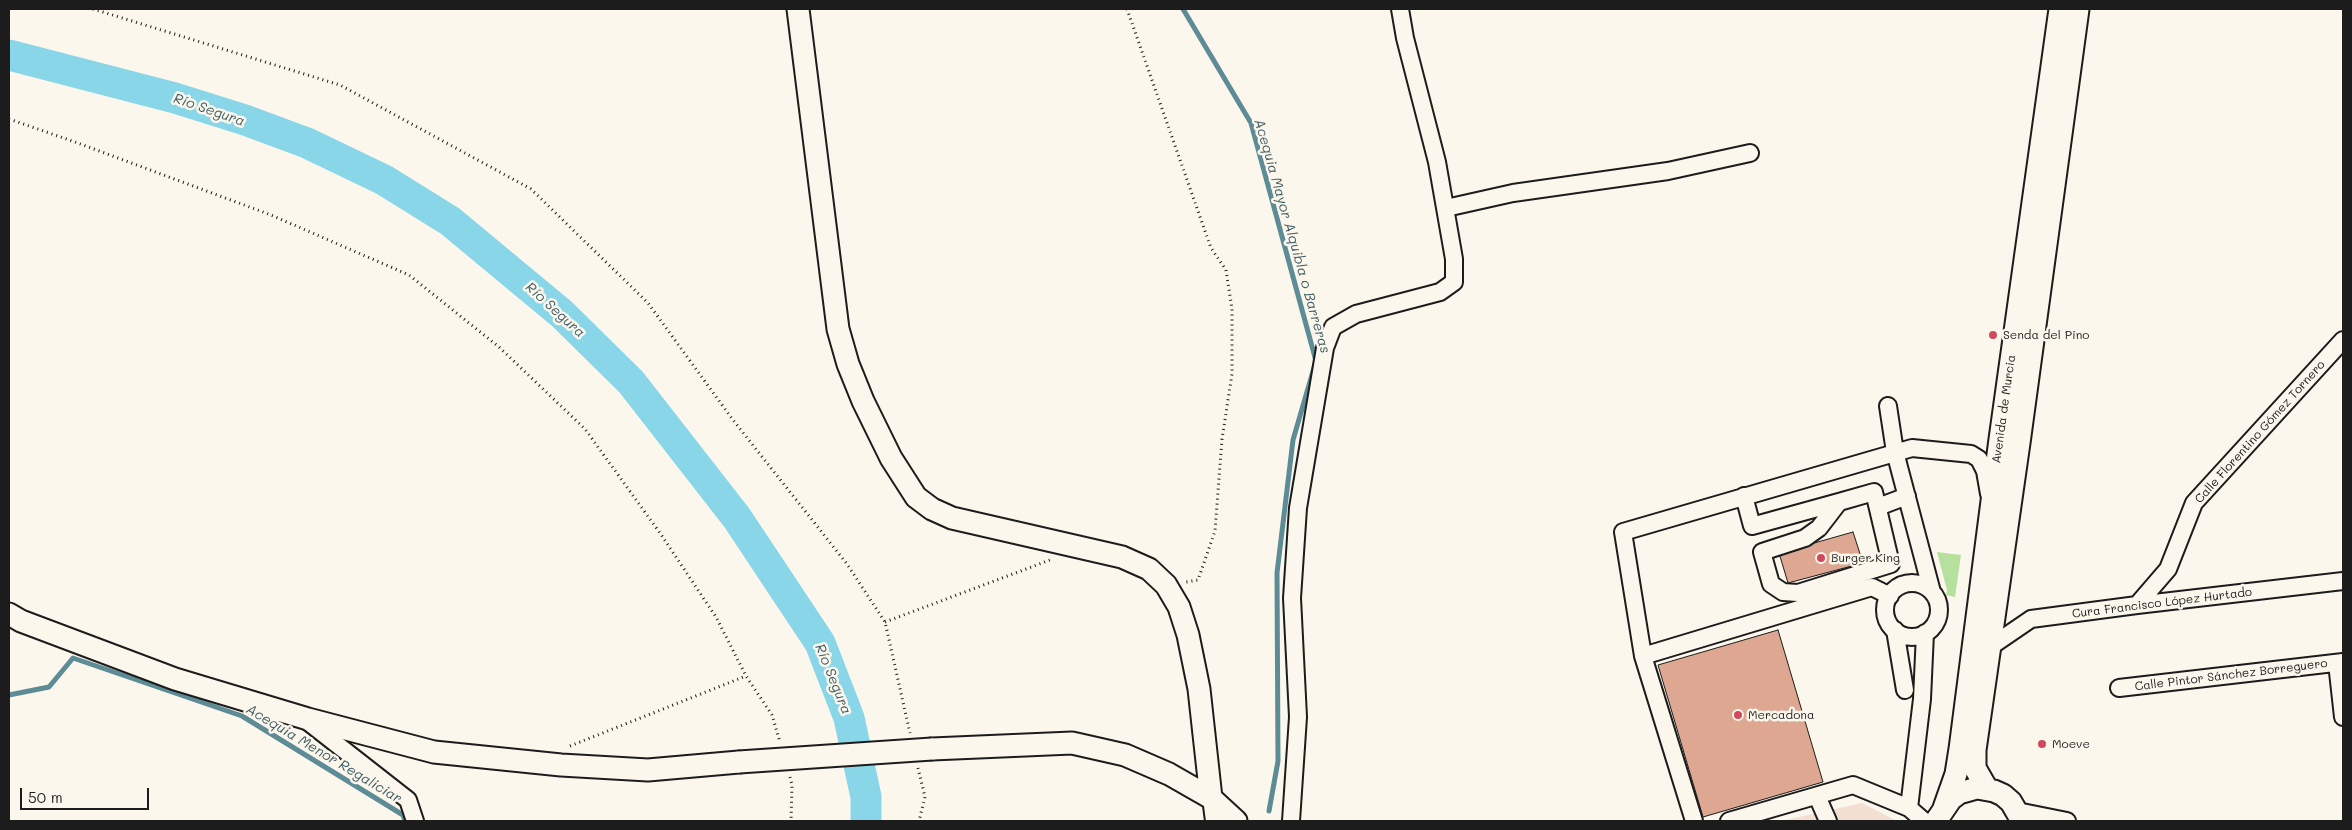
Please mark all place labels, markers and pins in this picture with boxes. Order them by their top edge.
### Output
place label: Senda del Pino [2003,328,2089,342]
marker: Senda del Pino [1987,329,1999,341]
place label: Burger King [1831,551,1900,565]
marker: Burger King [1815,552,1827,564]
place label: Mercadona [1748,708,1814,722]
marker: Mercadona [1732,709,1744,721]
place label: Moeve [2052,737,2090,751]
marker: Moeve [2036,738,2048,750]

